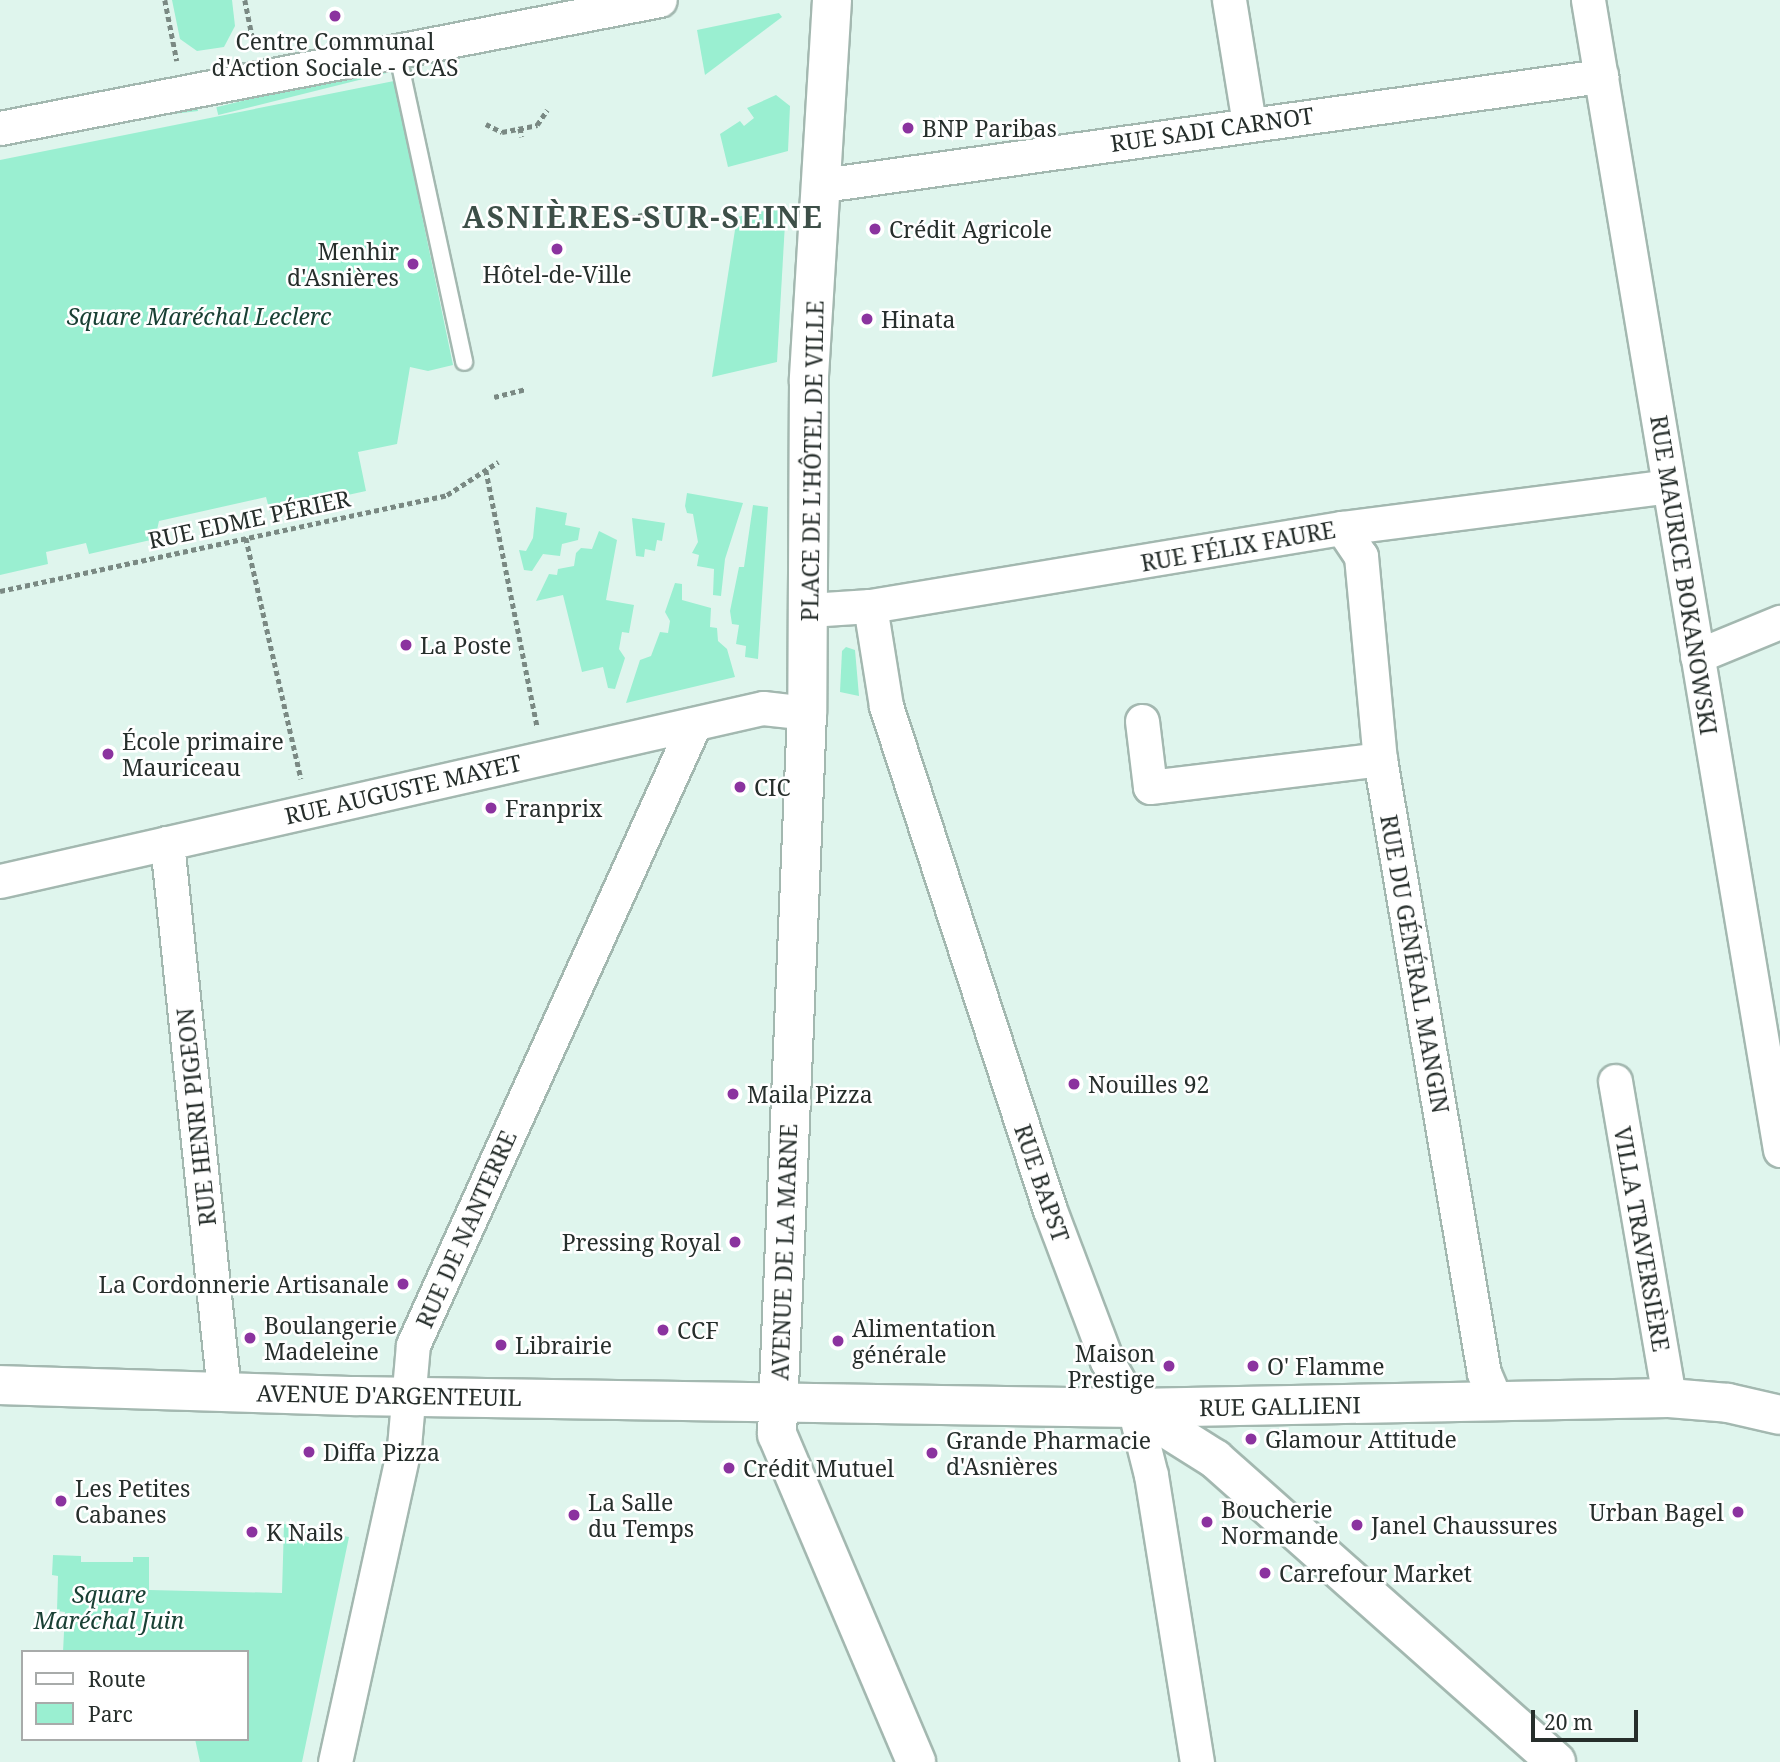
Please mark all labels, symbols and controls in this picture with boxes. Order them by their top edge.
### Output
marker: Centre Communal d'Action Sociale - CCAS [327,8,343,24]
place label: Centre Communal d'Action Sociale - CCAS [212,27,458,81]
street label: RUE SADI CARNOT [1109,101,1315,157]
place label: BNP Paribas [922,114,1057,142]
marker: BNP Paribas [900,120,916,136]
district label: ASNIÈRES-SUR-SEINE [465,199,821,235]
place label: Crédit Agricole [889,215,1052,243]
marker: Crédit Agricole [867,221,883,237]
place label: Menhir d'Asnières [287,237,399,291]
marker: Hôtel-de-Ville [549,241,565,257]
marker: Menhir d'Asnières [405,256,421,272]
place label: Hôtel-de-Ville [482,260,632,288]
street label: PLACE DE L'HÔTEL DE VILLE [795,300,829,622]
park label: Square Maréchal Leclerc [67,302,331,330]
place label: Hinata [881,305,955,333]
marker: Hinata [859,311,875,327]
street label: RUE MAURICE BOKANOWSKI [1645,413,1723,737]
street label: RUE EDME PÉRIER [146,484,352,554]
street label: RUE FÉLIX FAURE [1139,515,1337,577]
place label: La Poste [420,631,511,659]
marker: La Poste [398,637,414,653]
place label: École primaire Mauriceau [122,727,284,781]
marker: École primaire Mauriceau [100,746,116,762]
street label: RUE AUGUSTE MAYET [282,748,524,830]
place label: CIC [754,773,791,801]
marker: CIC [732,779,748,795]
place label: Franprix [505,794,602,822]
marker: Franprix [483,800,499,816]
street label: RUE DU GÉNÉRAL MANGIN [1375,812,1455,1116]
street label: RUE HENRI PIGEON [171,1007,221,1227]
place label: Nouilles 92 [1088,1070,1209,1098]
marker: Nouilles 92 [1066,1076,1082,1092]
place label: Maila Pizza [747,1080,873,1108]
marker: Maila Pizza [725,1086,741,1102]
street label: RUE BAPST [1009,1121,1075,1245]
street label: AVENUE DE LA MARNE [766,1123,802,1381]
street label: VILLA TRAVERSIÈRE [1609,1124,1675,1354]
street label: RUE DE NANTERRE [410,1126,522,1332]
place label: Pressing Royal [562,1228,721,1256]
marker: Pressing Royal [727,1234,743,1250]
place label: La Cordonnerie Artisanale [99,1270,389,1298]
marker: La Cordonnerie Artisanale [395,1276,411,1292]
place label: Boulangerie Madeleine [264,1311,397,1365]
place label: Alimentation générale [852,1314,996,1368]
place label: CCF [677,1316,719,1344]
marker: CCF [655,1322,671,1338]
marker: Boulangerie Madeleine [242,1330,258,1346]
place label: Librairie [515,1331,612,1359]
marker: Alimentation générale [830,1333,846,1349]
marker: Librairie [493,1337,509,1353]
place label: Maison Prestige [1067,1339,1155,1393]
place label: O' Flamme [1267,1352,1385,1380]
marker: Maison Prestige [1161,1358,1177,1374]
marker: O' Flamme [1245,1358,1261,1374]
street label: AVENUE D'ARGENTEUIL [256,1379,522,1411]
street label: RUE GALLIENI [1199,1391,1361,1421]
place label: Glamour Attitude [1265,1425,1457,1453]
place label: Grande Pharmacie d'Asnières [946,1426,1151,1480]
marker: Glamour Attitude [1243,1431,1259,1447]
place label: Diffa Pizza [323,1438,440,1466]
marker: Diffa Pizza [301,1444,317,1460]
marker: Grande Pharmacie d'Asnières [924,1445,940,1461]
place label: Crédit Mutuel [743,1454,894,1482]
marker: Crédit Mutuel [721,1460,737,1476]
place label: Les Petites Cabanes [75,1474,190,1528]
place label: La Salle du Temps [588,1488,694,1542]
marker: Les Petites Cabanes [53,1493,69,1509]
place label: Boucherie Normande [1221,1495,1339,1549]
place label: Urban Bagel [1589,1498,1724,1526]
marker: Urban Bagel [1730,1504,1746,1520]
marker: La Salle du Temps [566,1507,582,1523]
place label: Janel Chaussures [1371,1511,1558,1539]
marker: Boucherie Normande [1199,1514,1215,1530]
marker: Janel Chaussures [1349,1517,1365,1533]
place label: K Nails [266,1518,343,1546]
marker: K Nails [244,1524,260,1540]
place label: Carrefour Market [1279,1559,1472,1587]
marker: Carrefour Market [1257,1565,1273,1581]
park label: Square Maréchal Juin [34,1580,184,1634]
legend [21,1650,248,1741]
text: Route [88,1665,146,1693]
scale bar [1535,1696,1642,1740]
text: Parc [88,1700,133,1728]
text: 20 m [1544,1708,1593,1736]

